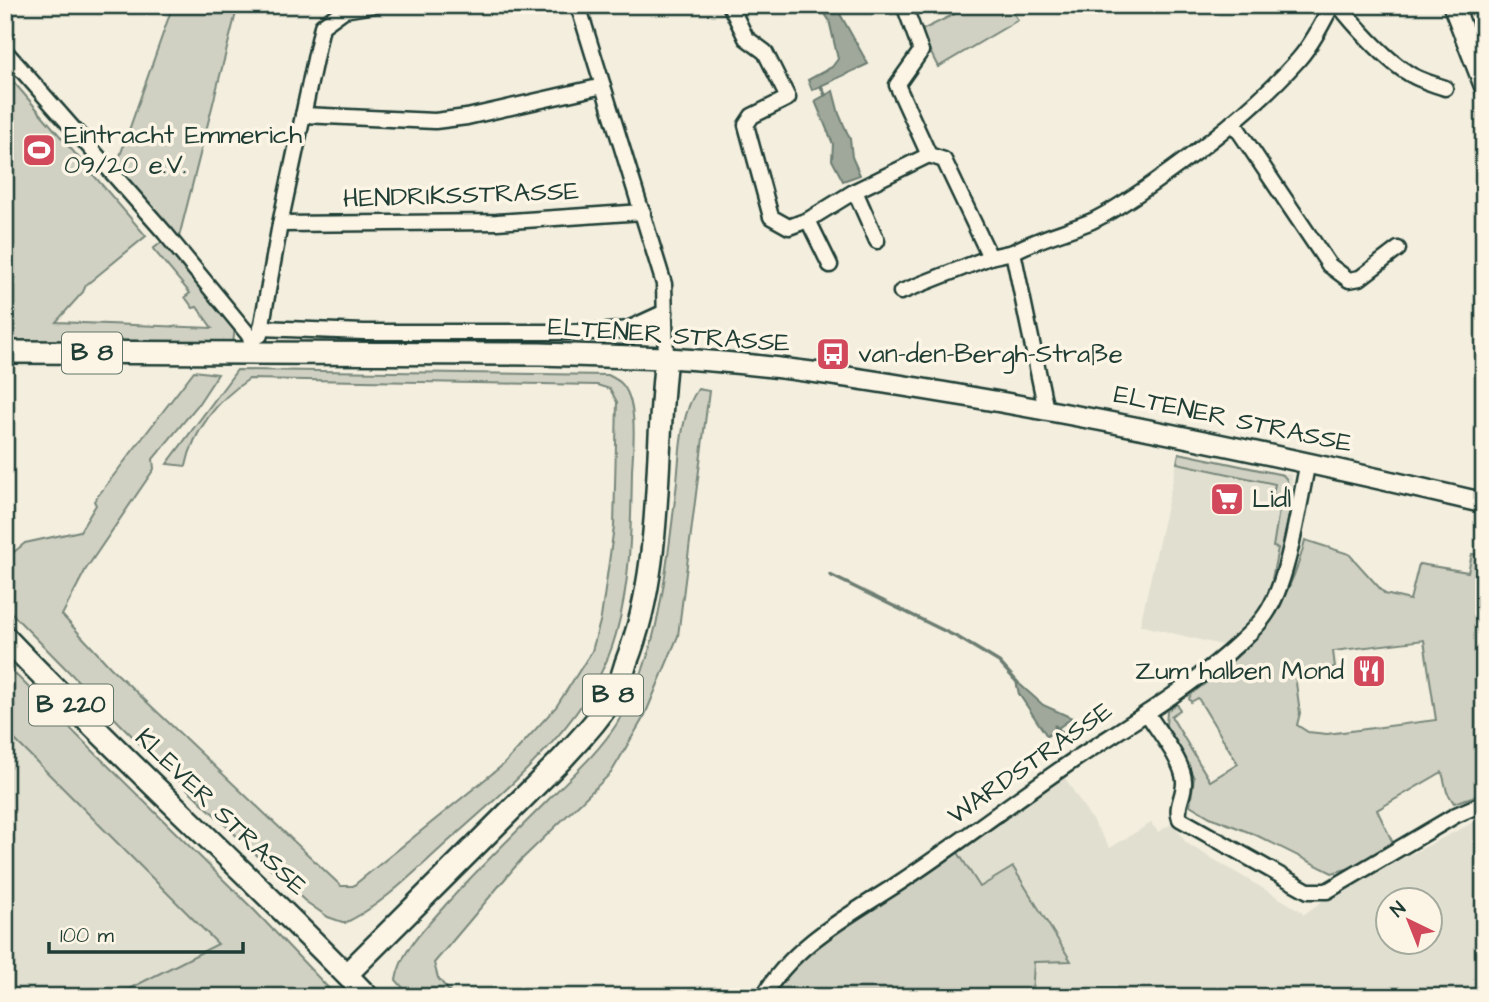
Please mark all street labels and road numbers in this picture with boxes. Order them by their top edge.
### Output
street label: HENDRIKSSTRASSE [342,173,580,217]
street label: ELTENER STRASSE [547,309,791,361]
road number: B 8 [62,332,122,374]
street label: ELTENER STRASSE [1111,376,1355,462]
road number: B 8 [583,674,643,716]
road number: B 220 [29,684,113,726]
street label: WARDSTRASSE [940,693,1120,833]
street label: KLEVER STRASSE [127,720,315,904]

